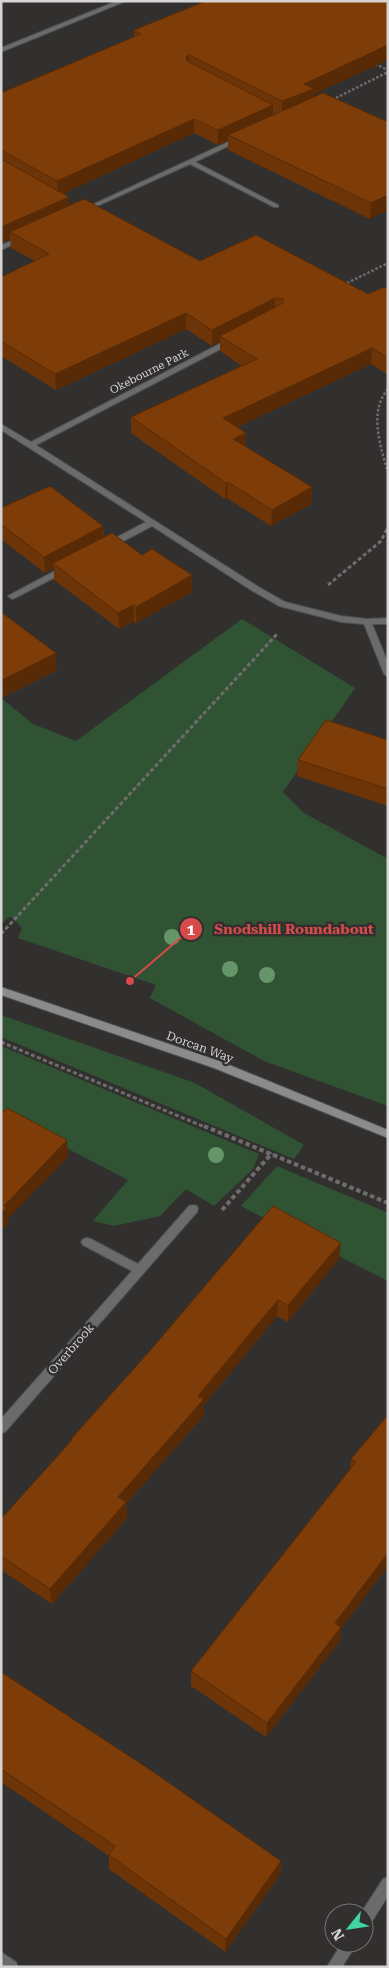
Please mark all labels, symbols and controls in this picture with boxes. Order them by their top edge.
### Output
street label: Okebourne Park [108,346,191,397]
callout: Snodshill Roundabout [179,915,383,944]
text: 1 [187,921,196,939]
text: Snodshill Roundabout [214,921,374,937]
street label: Dorcan Way [164,1028,236,1066]
street label: Overbrook [45,1320,97,1377]
north arrow [324,1903,374,1953]
text: N [328,1926,347,1943]

